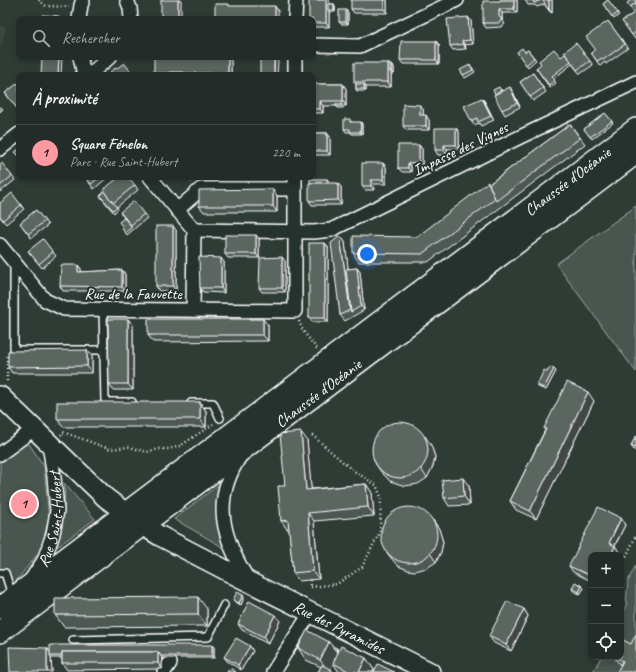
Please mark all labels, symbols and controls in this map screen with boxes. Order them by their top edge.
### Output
search box [16,16,316,60]
icon: search [30,27,52,49]
text: Rechercher [62,29,120,48]
text: À proximité [32,88,97,109]
street label: Impasse des Vignes [410,117,513,181]
text: Square Fénelon [70,135,147,154]
street label: Chaussée d'Océanie [521,142,616,220]
text: 1 [42,145,48,161]
text: 220 m [272,145,300,161]
text: Parc · Rue Saint-Hubert [70,154,177,170]
your location [357,244,377,264]
street label: Rue de la Fauvette [84,284,184,304]
street label: Chaussée d'Océanie [272,353,367,432]
street label: Rue Saint-Hubert [33,467,68,571]
pin: 1 [11,489,37,519]
map controls [588,552,624,660]
button: + [588,552,624,588]
button: − [588,588,624,624]
street label: Rue des Pyramides [290,597,389,659]
button: locate [588,624,624,660]

